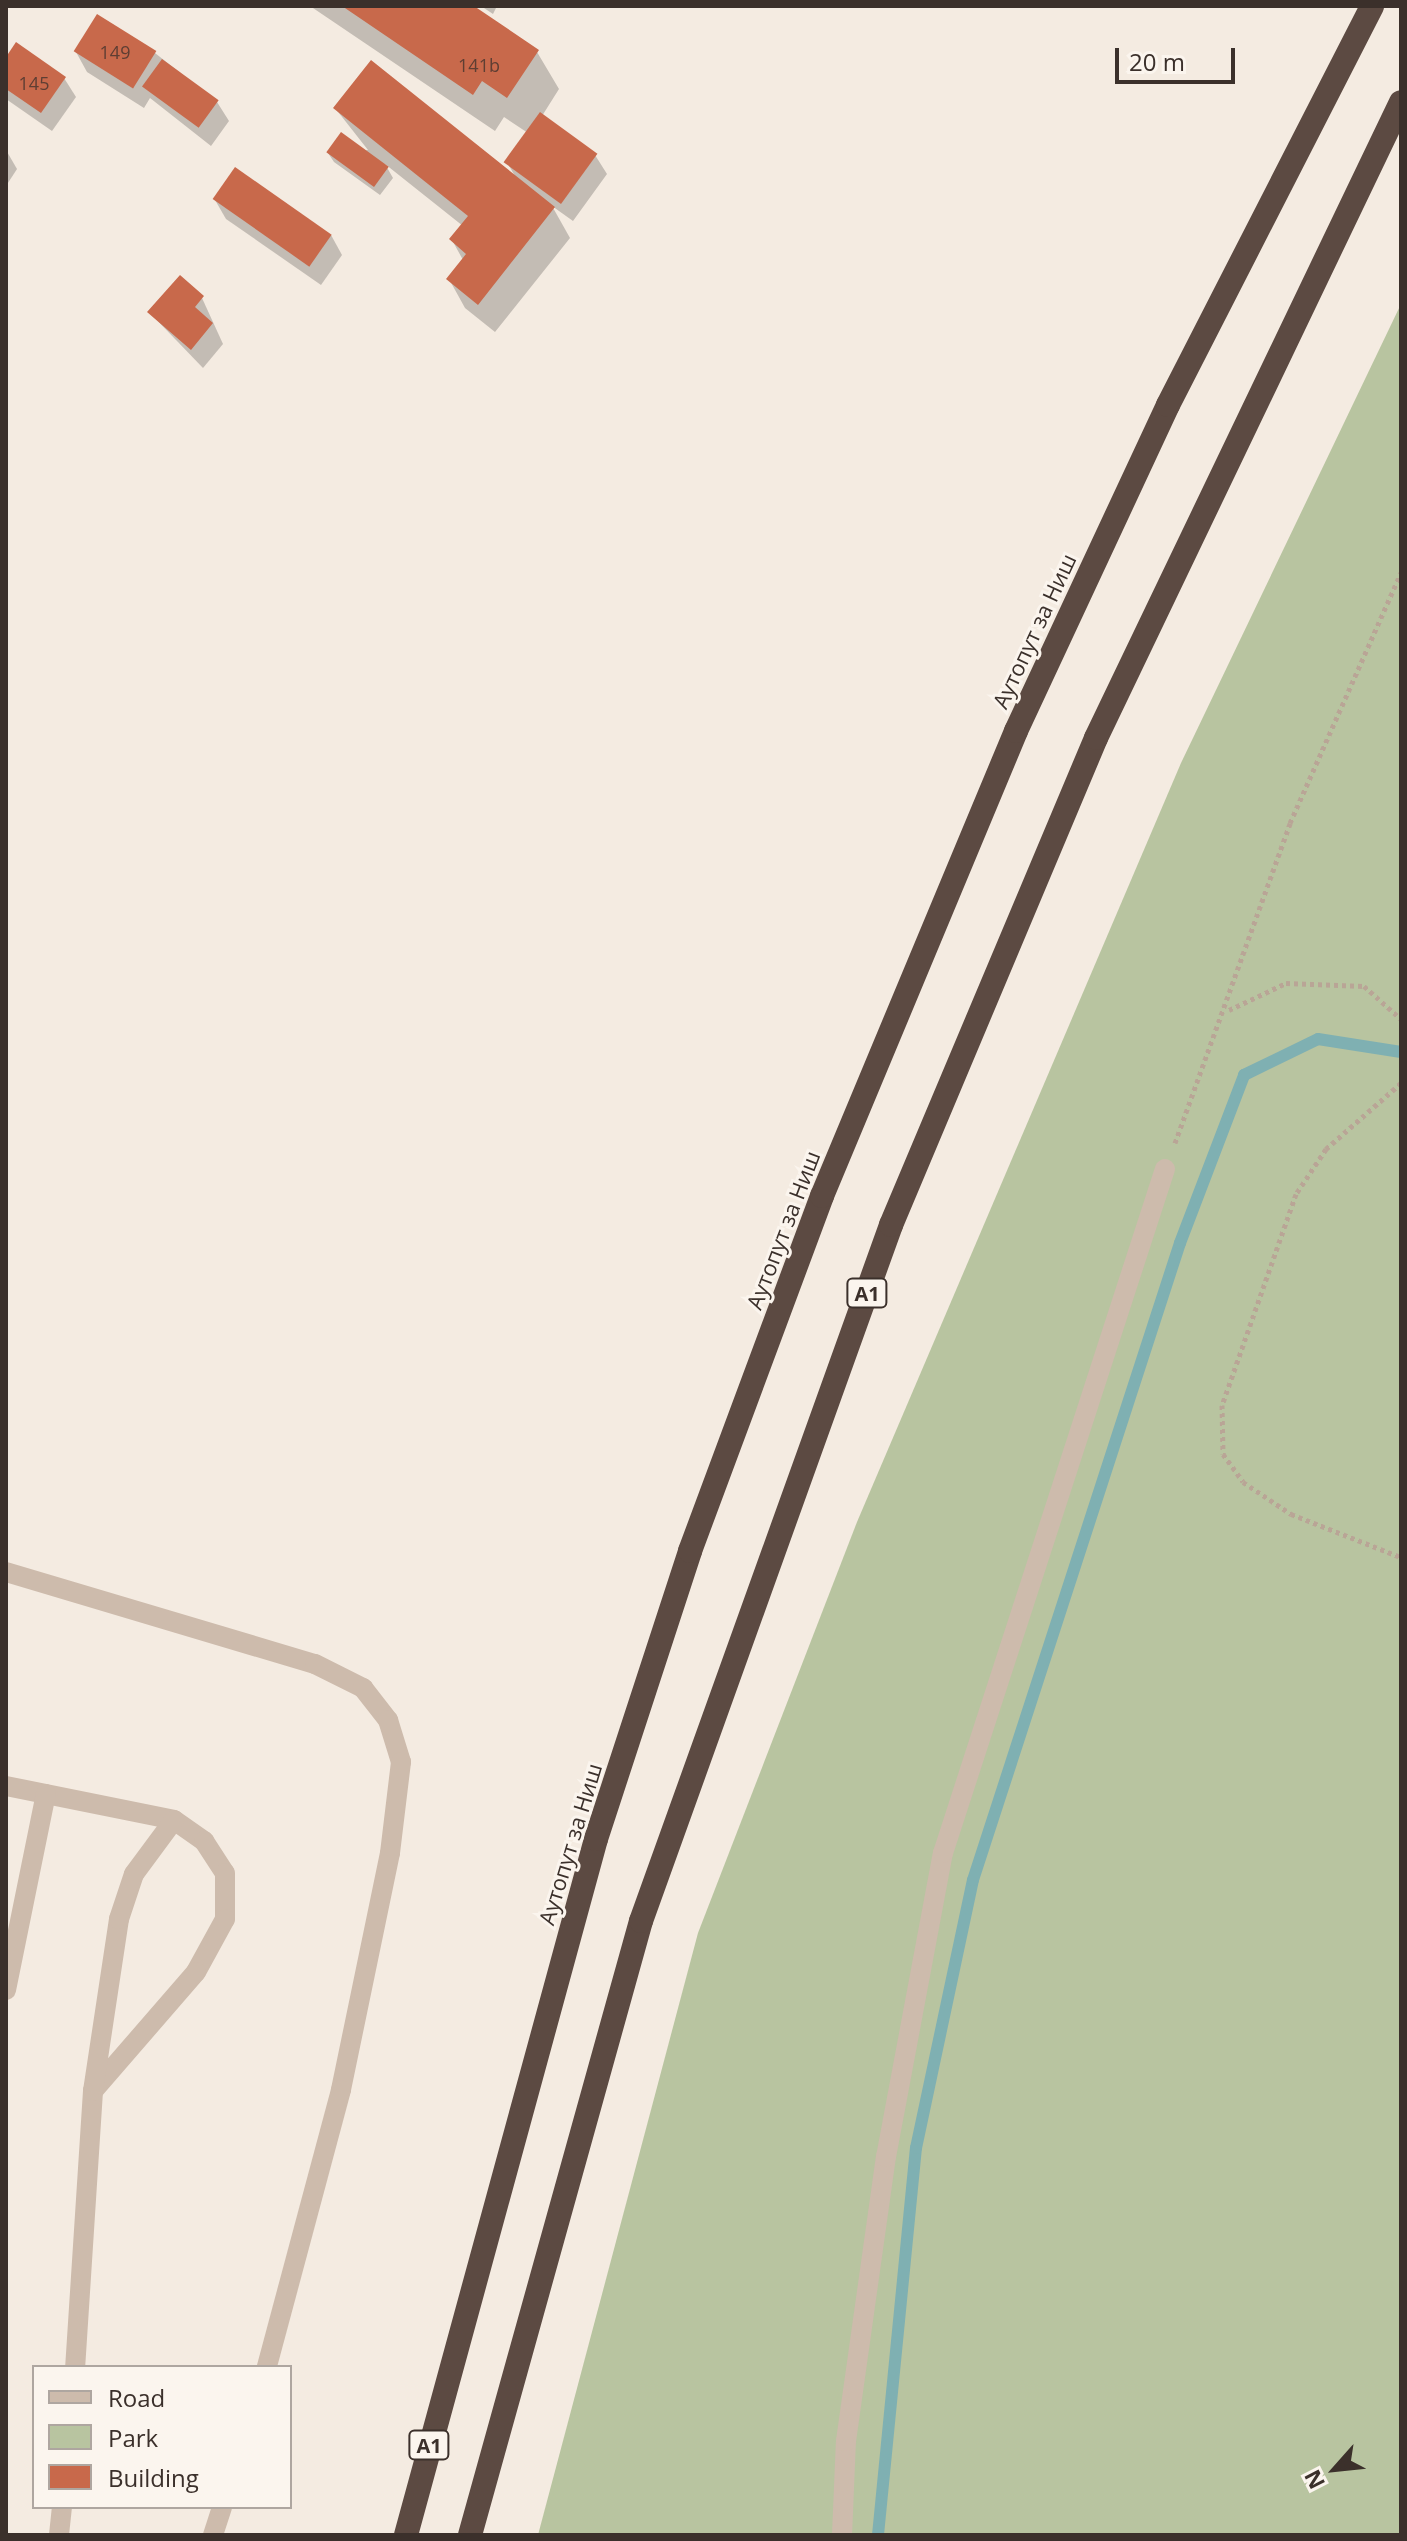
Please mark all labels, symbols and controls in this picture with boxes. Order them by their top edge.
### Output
scale bar [1119,32,1239,82]
house number: 149 [100,41,130,63]
text: 20 m [1129,45,1185,78]
house number: 141b [458,54,500,76]
house number: 145 [19,72,49,94]
street label: Аутопут за Ниш [987,549,1081,713]
street label: Аутопут за Ниш [741,1147,825,1313]
road number: A1 [845,1277,889,1309]
street label: Аутопут за Ниш [533,1760,607,1928]
legend [32,2365,292,2509]
text: Road [108,2381,165,2414]
text: Park [108,2421,158,2454]
road number: A1 [407,2429,451,2461]
north arrow [1295,2429,1375,2509]
text: Building [108,2461,199,2494]
text: N [1296,2465,1331,2495]

